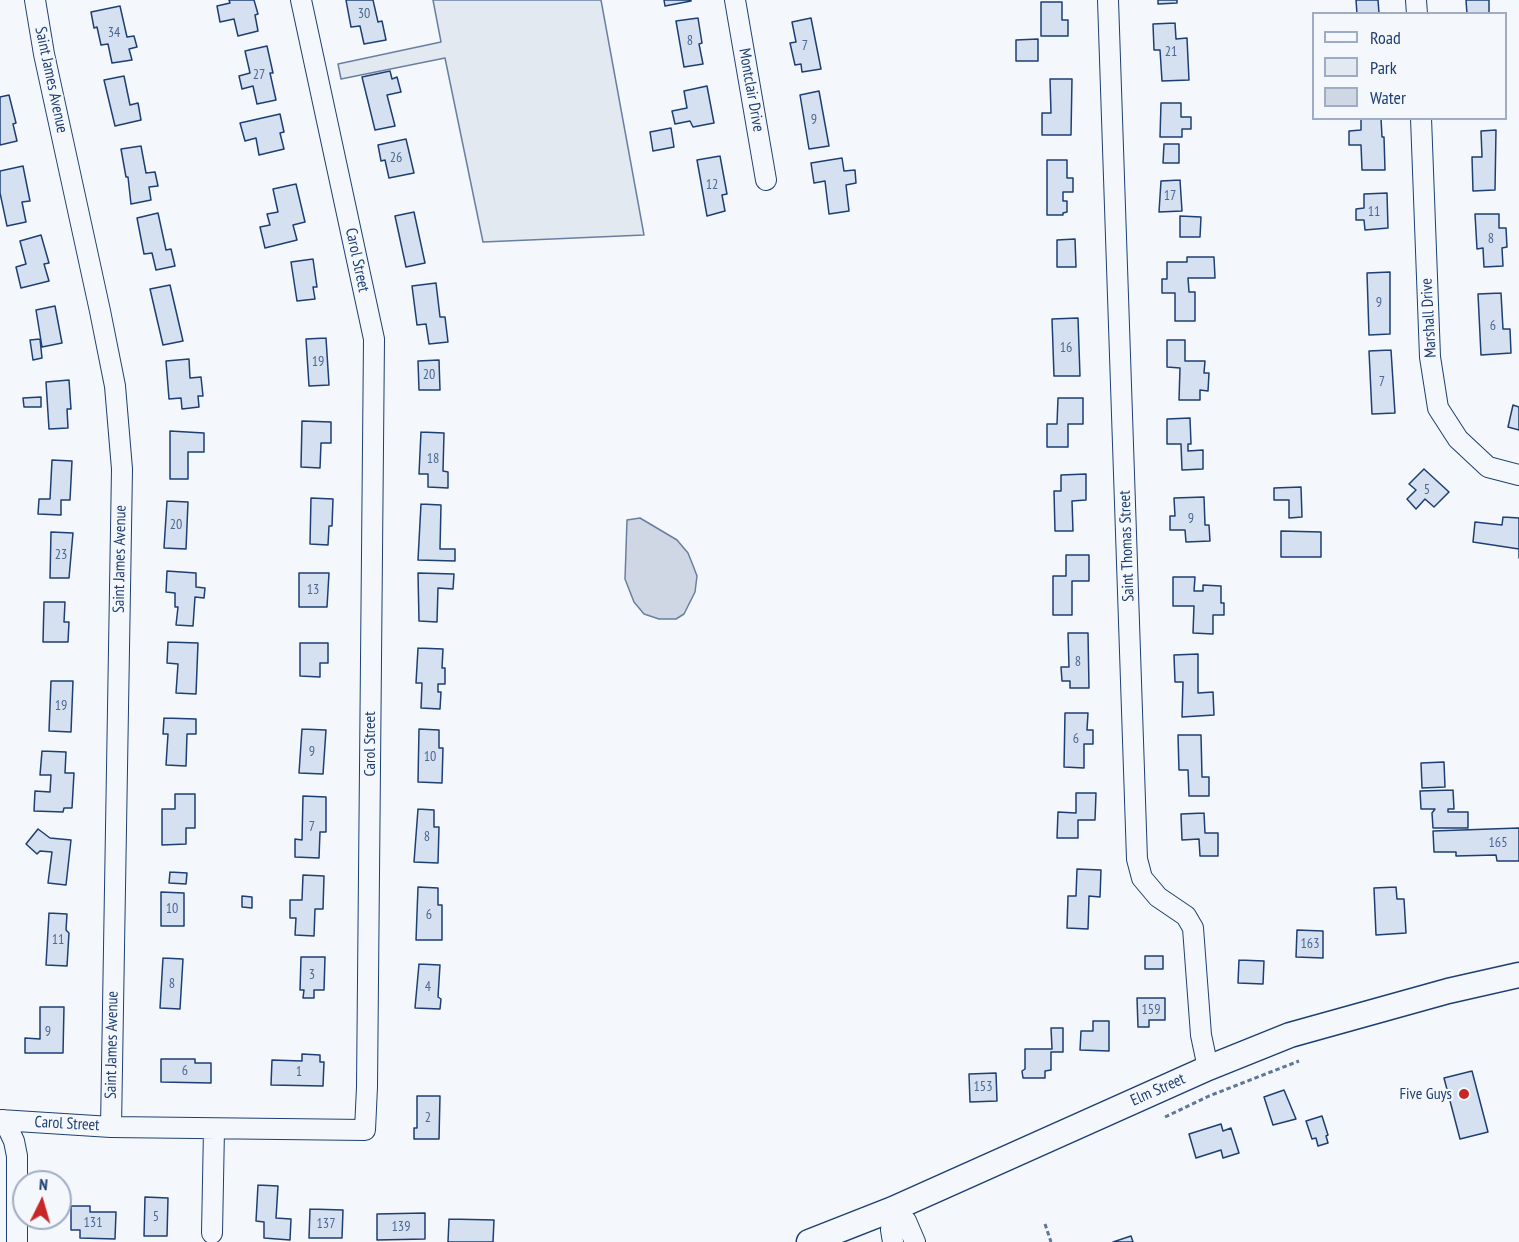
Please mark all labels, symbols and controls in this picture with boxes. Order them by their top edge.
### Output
house number: 30 [358,6,370,22]
legend [1312,12,1507,120]
street label: Saint James Avenue [30,25,72,135]
house number: 34 [108,25,120,41]
text: Road [1370,26,1401,49]
house number: 8 [687,33,693,49]
house number: 7 [802,38,808,54]
house number: 21 [1165,44,1177,60]
street label: Montclair Drive [734,47,768,133]
text: Park [1370,56,1397,79]
house number: 27 [253,67,265,83]
text: Water [1370,86,1406,109]
house number: 9 [811,112,817,128]
house number: 26 [390,150,402,166]
house number: 12 [706,177,718,193]
house number: 17 [1164,188,1176,204]
house number: 11 [1368,204,1380,220]
street label: Carol Street [341,226,373,294]
house number: 8 [1488,231,1494,247]
street label: Marshall Drive [1417,278,1441,358]
house number: 9 [1376,295,1382,311]
house number: 6 [1490,318,1496,334]
house number: 16 [1060,340,1072,356]
house number: 19 [312,354,324,370]
house number: 20 [423,367,435,383]
house number: 7 [1379,374,1385,390]
house number: 18 [427,451,439,467]
house number: 5 [1424,482,1430,498]
street label: Saint Thomas Street [1115,490,1139,602]
street label: Saint James Avenue [109,505,131,613]
house number: 9 [1188,511,1194,527]
house number: 20 [170,517,182,533]
house number: 23 [55,547,67,563]
house number: 13 [307,582,319,598]
house number: 8 [1075,654,1081,670]
house number: 19 [55,698,67,714]
street label: Carol Street [360,711,380,777]
house number: 6 [1073,731,1079,747]
house number: 9 [309,744,315,760]
house number: 10 [424,749,436,765]
house number: 7 [309,819,315,835]
house number: 8 [424,829,430,845]
house number: 165 [1489,835,1507,851]
house number: 10 [166,901,178,917]
house number: 6 [426,907,432,923]
house number: 11 [52,932,64,948]
house number: 163 [1301,936,1319,952]
house number: 3 [309,967,315,983]
house number: 8 [169,976,175,992]
house number: 4 [425,979,431,995]
street label: Saint James Avenue [101,991,123,1099]
house number: 159 [1142,1002,1160,1018]
house number: 9 [45,1024,51,1040]
house number: 6 [182,1063,188,1079]
house number: 1 [296,1064,302,1080]
street label: Elm Street [1128,1070,1188,1110]
house number: 153 [974,1079,992,1095]
place label: Five Guys [1399,1084,1452,1104]
marker: Five Guys [1457,1087,1471,1101]
house number: 2 [425,1110,431,1126]
street label: Carol Street [34,1113,100,1135]
north arrow [12,1170,72,1230]
text: N [38,1174,49,1194]
house number: 5 [153,1209,159,1225]
house number: 131 [84,1215,102,1231]
house number: 137 [317,1216,335,1232]
house number: 139 [392,1219,410,1235]

